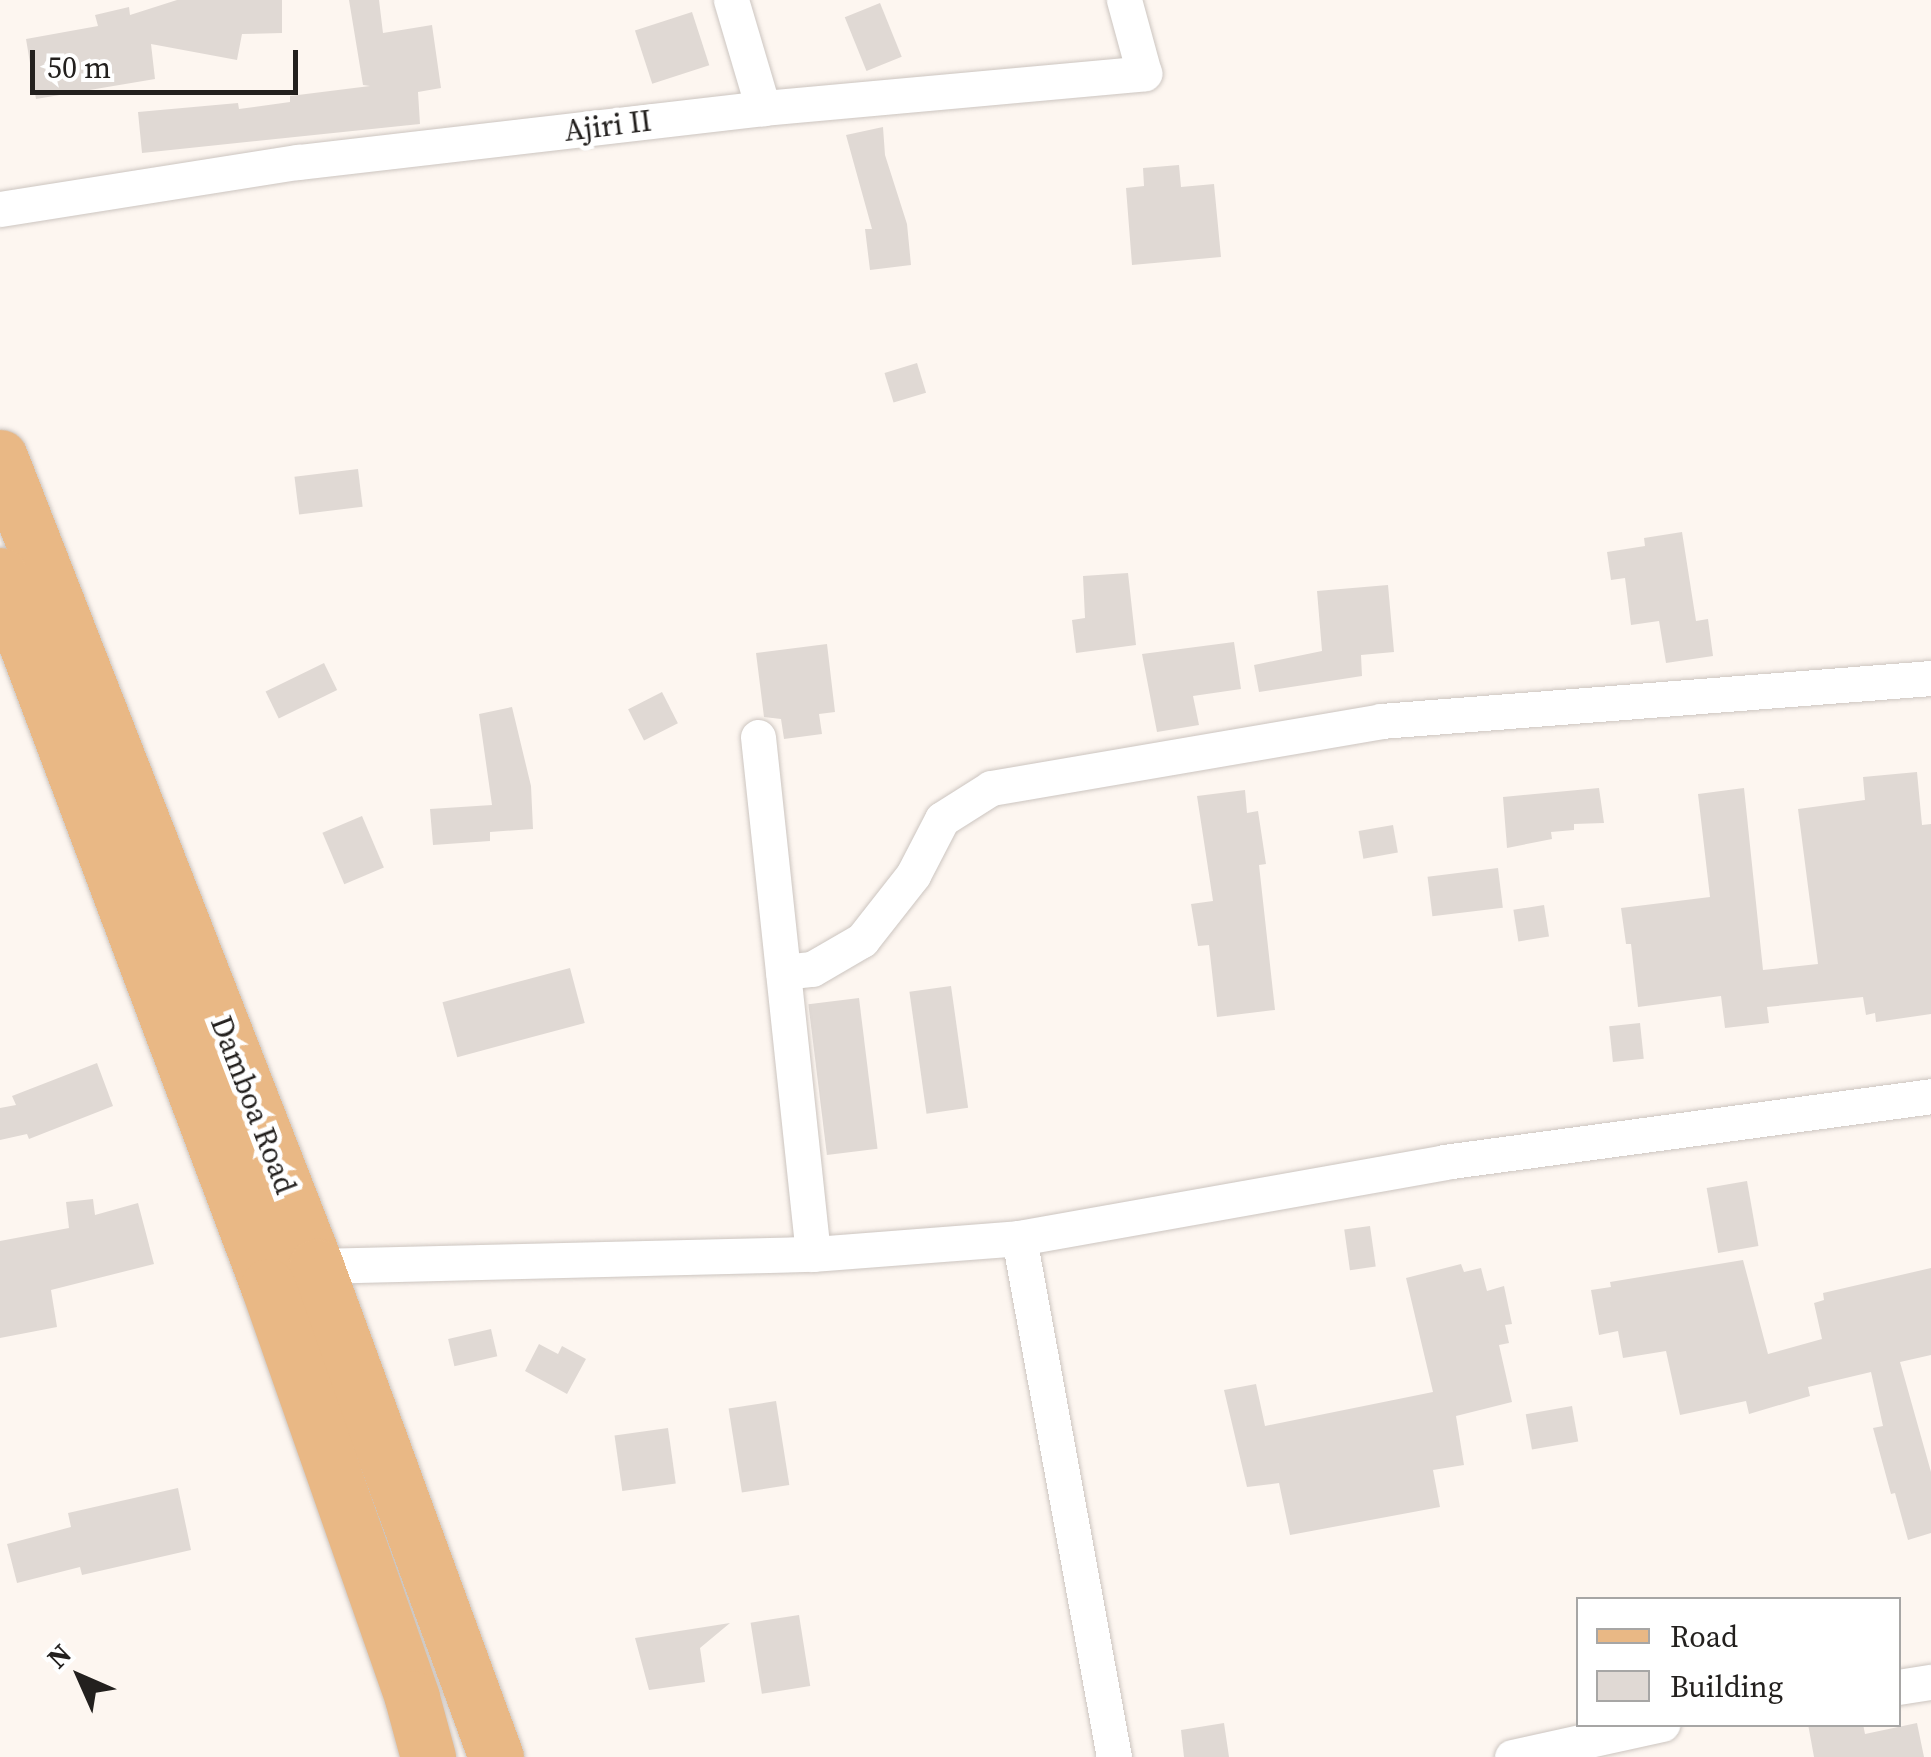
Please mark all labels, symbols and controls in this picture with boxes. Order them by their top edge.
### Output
scale bar [35,30,302,92]
text: 50 m [47,47,111,88]
street label: Ajiri II [562,103,654,149]
street label: Damboa Road [203,1011,303,1199]
legend [1576,1597,1901,1727]
text: Road [1670,1616,1738,1657]
north arrow [30,1627,130,1727]
text: N [38,1635,79,1676]
text: Building [1670,1666,1783,1707]

